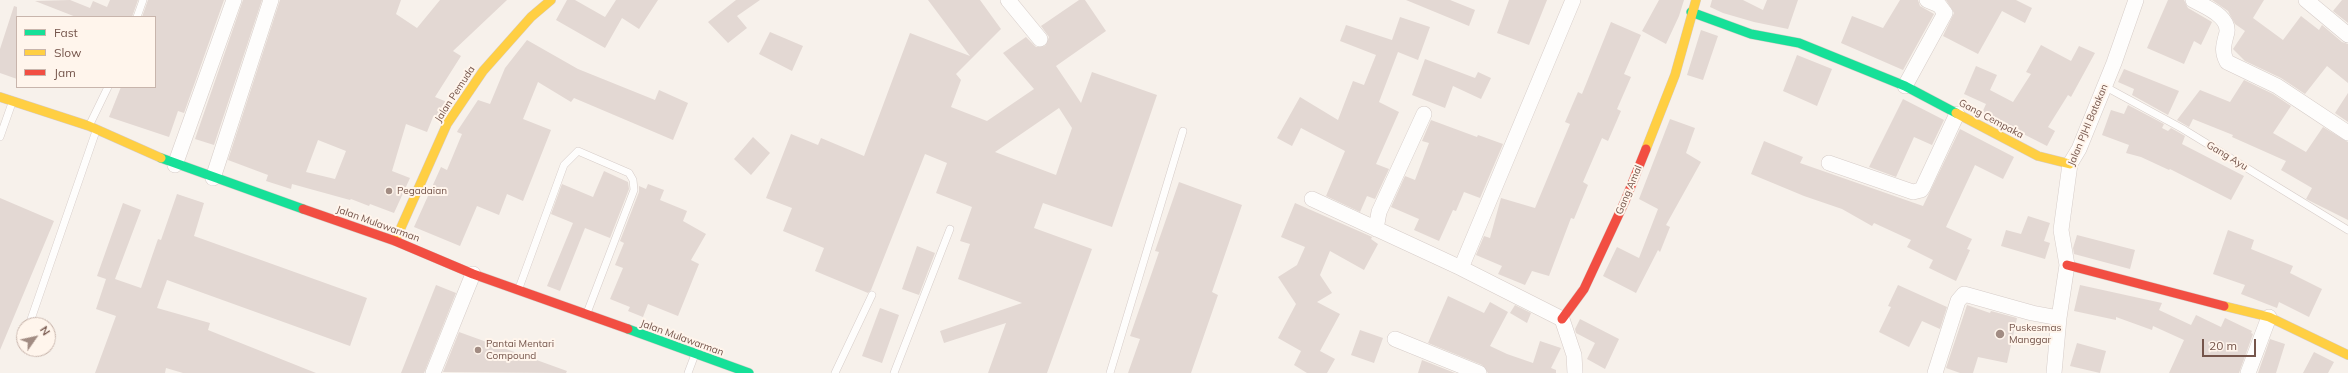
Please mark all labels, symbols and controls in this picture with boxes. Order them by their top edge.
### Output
legend [16,16,156,88]
text: Fast [54,25,78,40]
text: Slow [54,45,82,60]
street label: Jalan Pemuda [432,64,478,124]
text: Jam [54,65,76,80]
street label: Jalan PJHI Batakan [2065,82,2111,168]
street label: Gang Cempaka [1957,97,2025,141]
street label: Gang Ayu [2204,139,2250,173]
street label: Gang Amal [1613,164,1645,216]
place label: Pegadaian [397,185,447,197]
marker: Pegadaian [384,186,394,196]
street label: Jalan Mulawarman [335,203,421,245]
north arrow [16,317,56,357]
street label: Jalan Mulawarman [639,317,725,359]
place label: Puskesmas Manggar [2009,322,2061,346]
text: N [37,323,53,338]
marker: Puskesmas Manggar [1994,328,2006,340]
scale bar [2204,331,2258,357]
place label: Pantai Mentari Compound [486,338,554,362]
text: 20 m [2209,338,2237,353]
marker: Pantai Mentari Compound [473,345,483,355]

